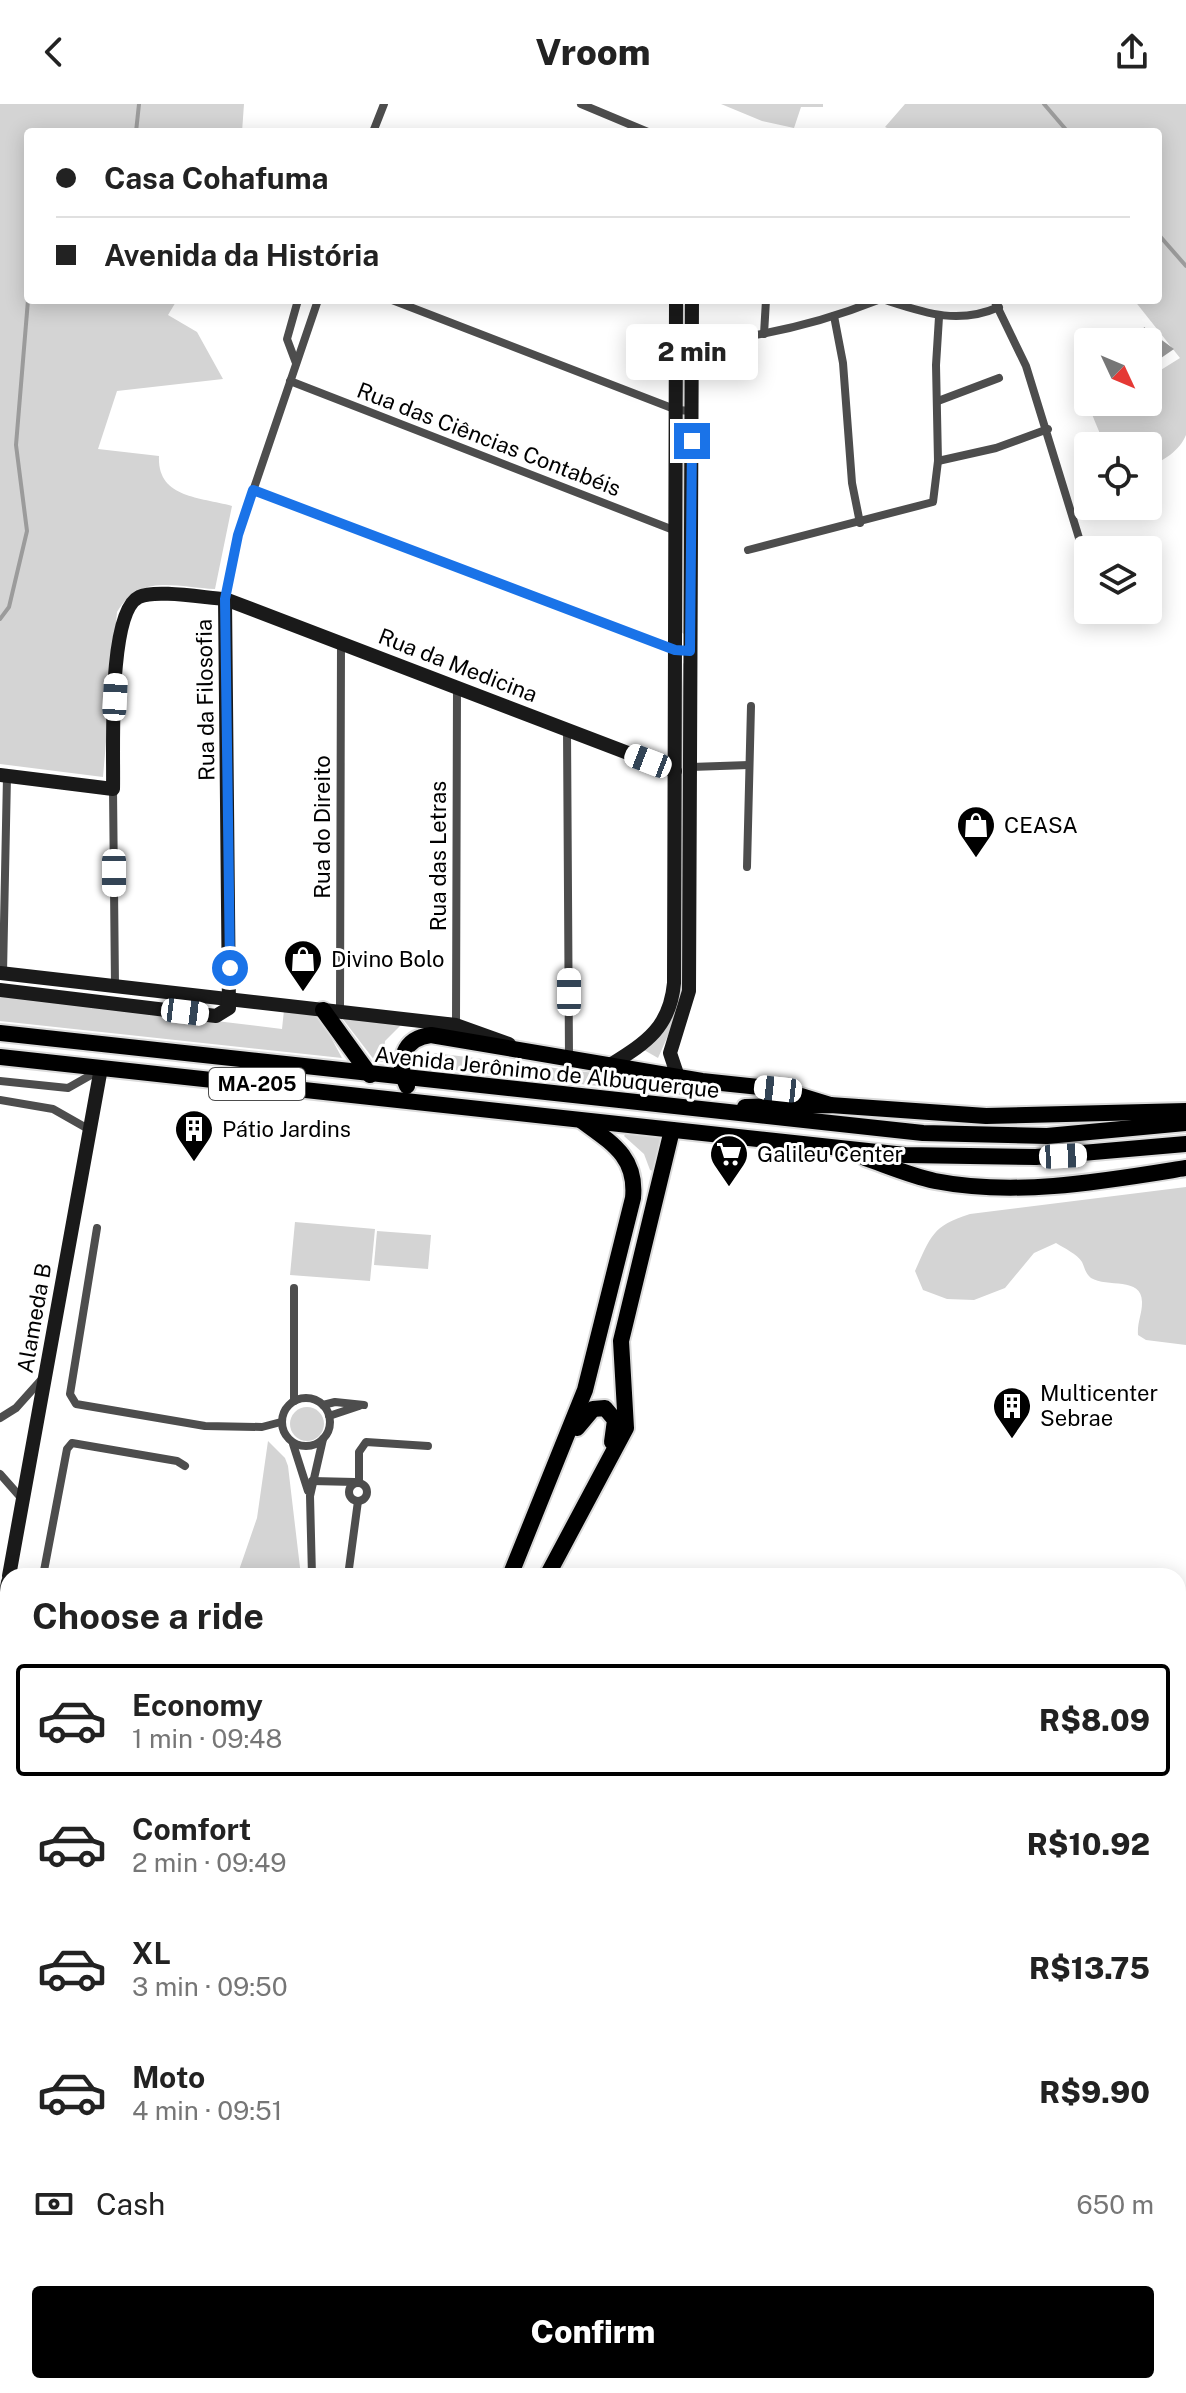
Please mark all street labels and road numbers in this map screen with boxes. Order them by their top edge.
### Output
street label: Rua das Ciências Contabéis [353,377,625,501]
street label: Rua da Filosofia [191,619,219,781]
street label: Rua da Medicina [375,623,541,707]
street label: Rua do Direito [309,755,335,899]
street label: Rua das Letras [425,781,451,931]
street label: Avenida Jerônimo de Albuquerque [373,1041,721,1103]
road number: MA-205 [209,1068,305,1100]
street label: Alameda B [12,1261,56,1375]

